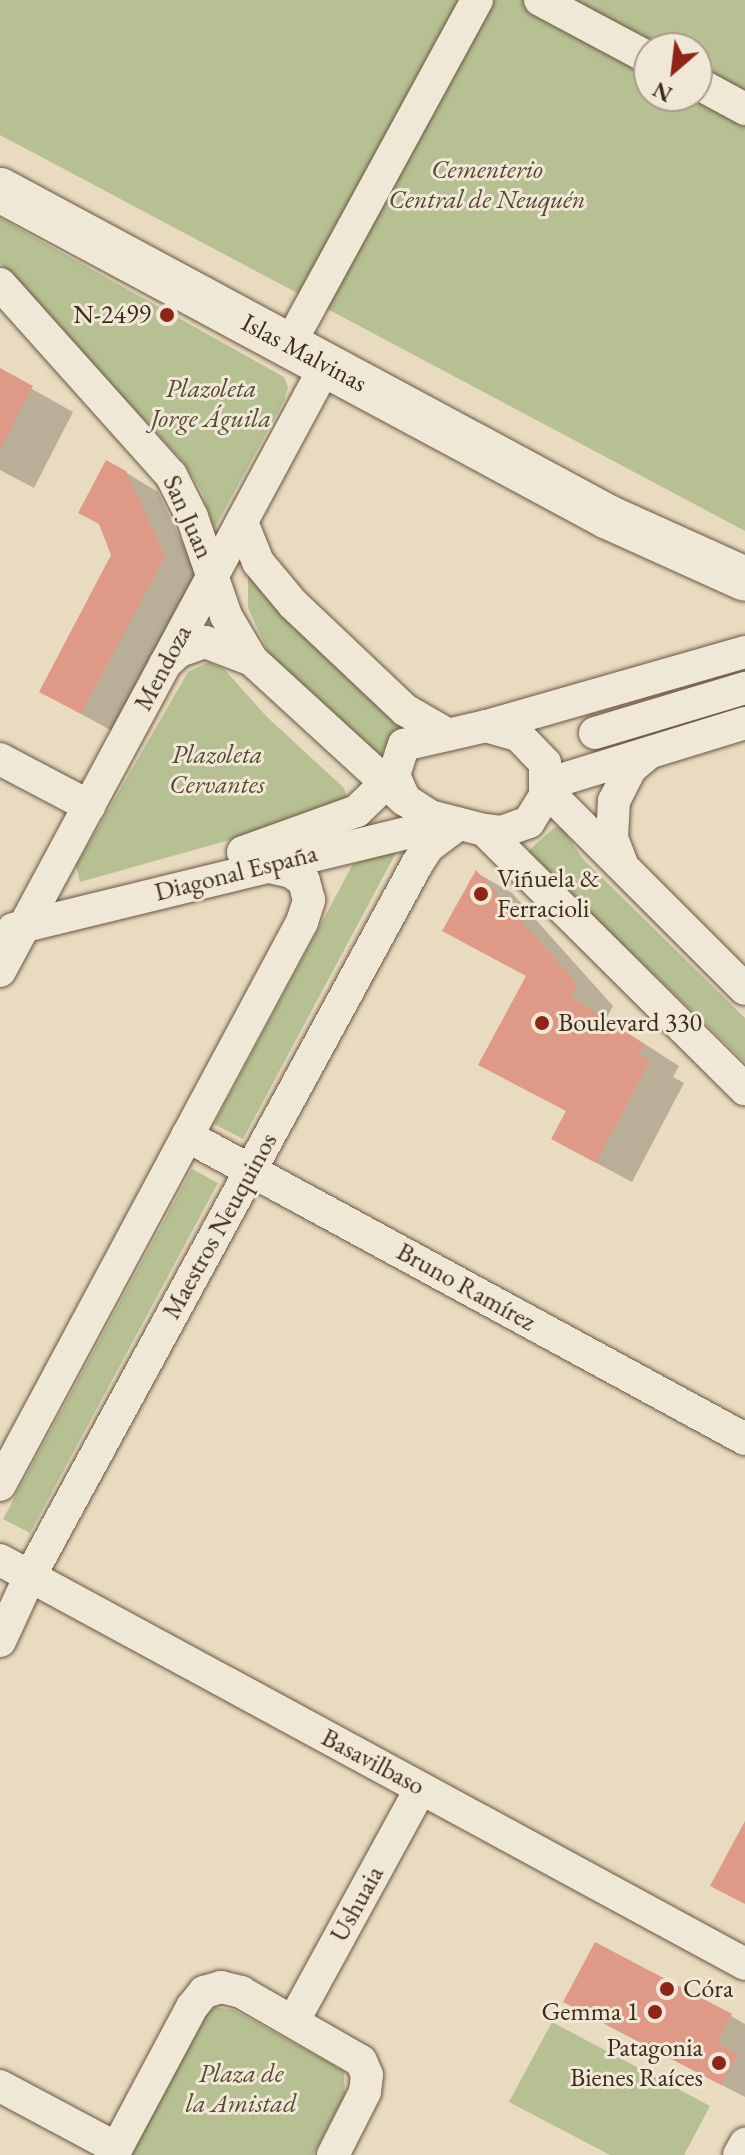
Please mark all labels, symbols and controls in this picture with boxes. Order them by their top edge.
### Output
north arrow [633,32,713,112]
text: N [648,75,677,109]
park label: Cementerio Central de Neuquén [389,154,585,216]
place label: N-2499 [73,299,151,331]
marker: N-2499 [158,306,176,324]
street label: Islas Malvinas [236,307,372,399]
park label: Plazoleta Jorge Águila [151,373,271,434]
street label: San Juan [156,470,220,564]
street label: Mendoza [127,620,199,716]
park label: Plazoleta Cervantes [169,739,265,800]
street label: Diagonal España [151,838,321,908]
place label: Viñuela & Ferracioli [497,863,599,924]
marker: Viñuela & Ferracioli [472,885,490,903]
place label: Boulevard 330 [558,1007,702,1039]
marker: Boulevard 330 [533,1014,551,1032]
street label: Maestros Neuquinos [156,1127,284,1325]
street label: Bruno Ramírez [391,1236,541,1338]
street label: Basavilbaso [316,1722,430,1802]
street label: Ushuaia [324,1861,390,1947]
place label: Córa [683,1973,733,2005]
marker: Córa [658,1980,676,1998]
place label: Gemma 1 [541,1996,639,2028]
marker: Gemma 1 [646,2003,664,2021]
place label: Patagonia Bienes Raíces [570,2032,703,2094]
marker: Patagonia Bienes Raíces [710,2054,728,2072]
park label: Plaza de la Amistad [185,2058,297,2120]

